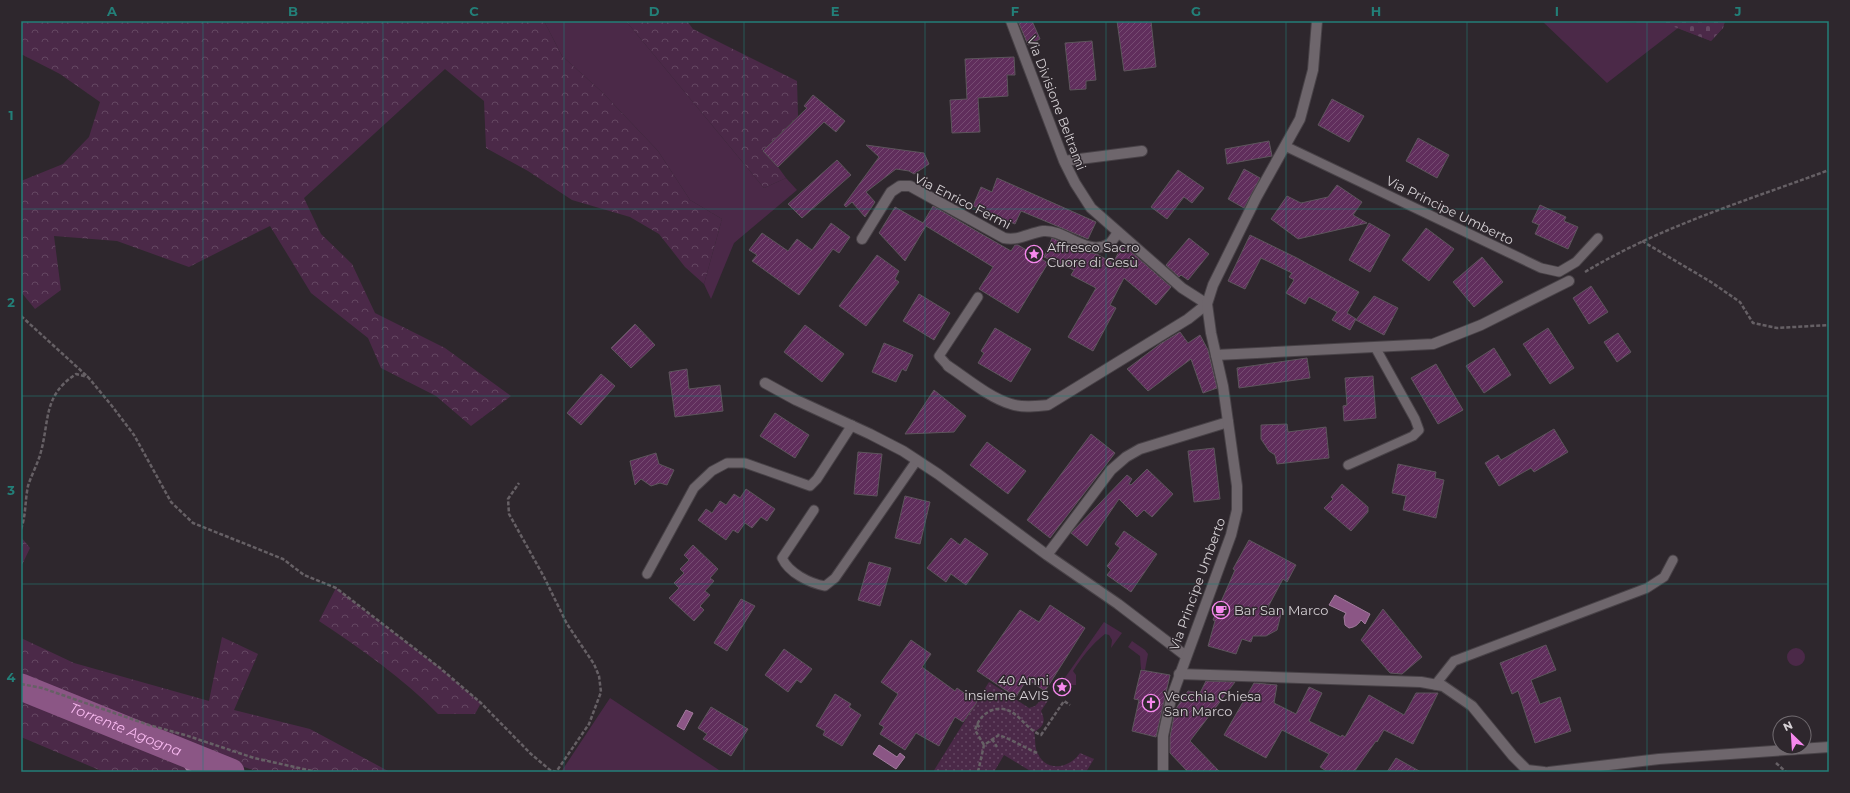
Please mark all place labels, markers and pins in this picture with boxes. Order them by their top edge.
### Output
place label: Affresco Sacro Cuore di Gesù [1047,239,1139,270]
place icon: Affresco Sacro Cuore di Gesù [1024,244,1044,264]
cafe icon: Bar San Marco [1211,600,1231,620]
place label: Bar San Marco [1234,602,1328,618]
place label: 40 Anni insieme AVIS [964,672,1049,703]
place icon: 40 Anni insieme AVIS [1052,677,1072,697]
place label: Vecchia Chiesa San Marco [1164,688,1261,719]
church icon: Vecchia Chiesa San Marco [1141,693,1161,713]

